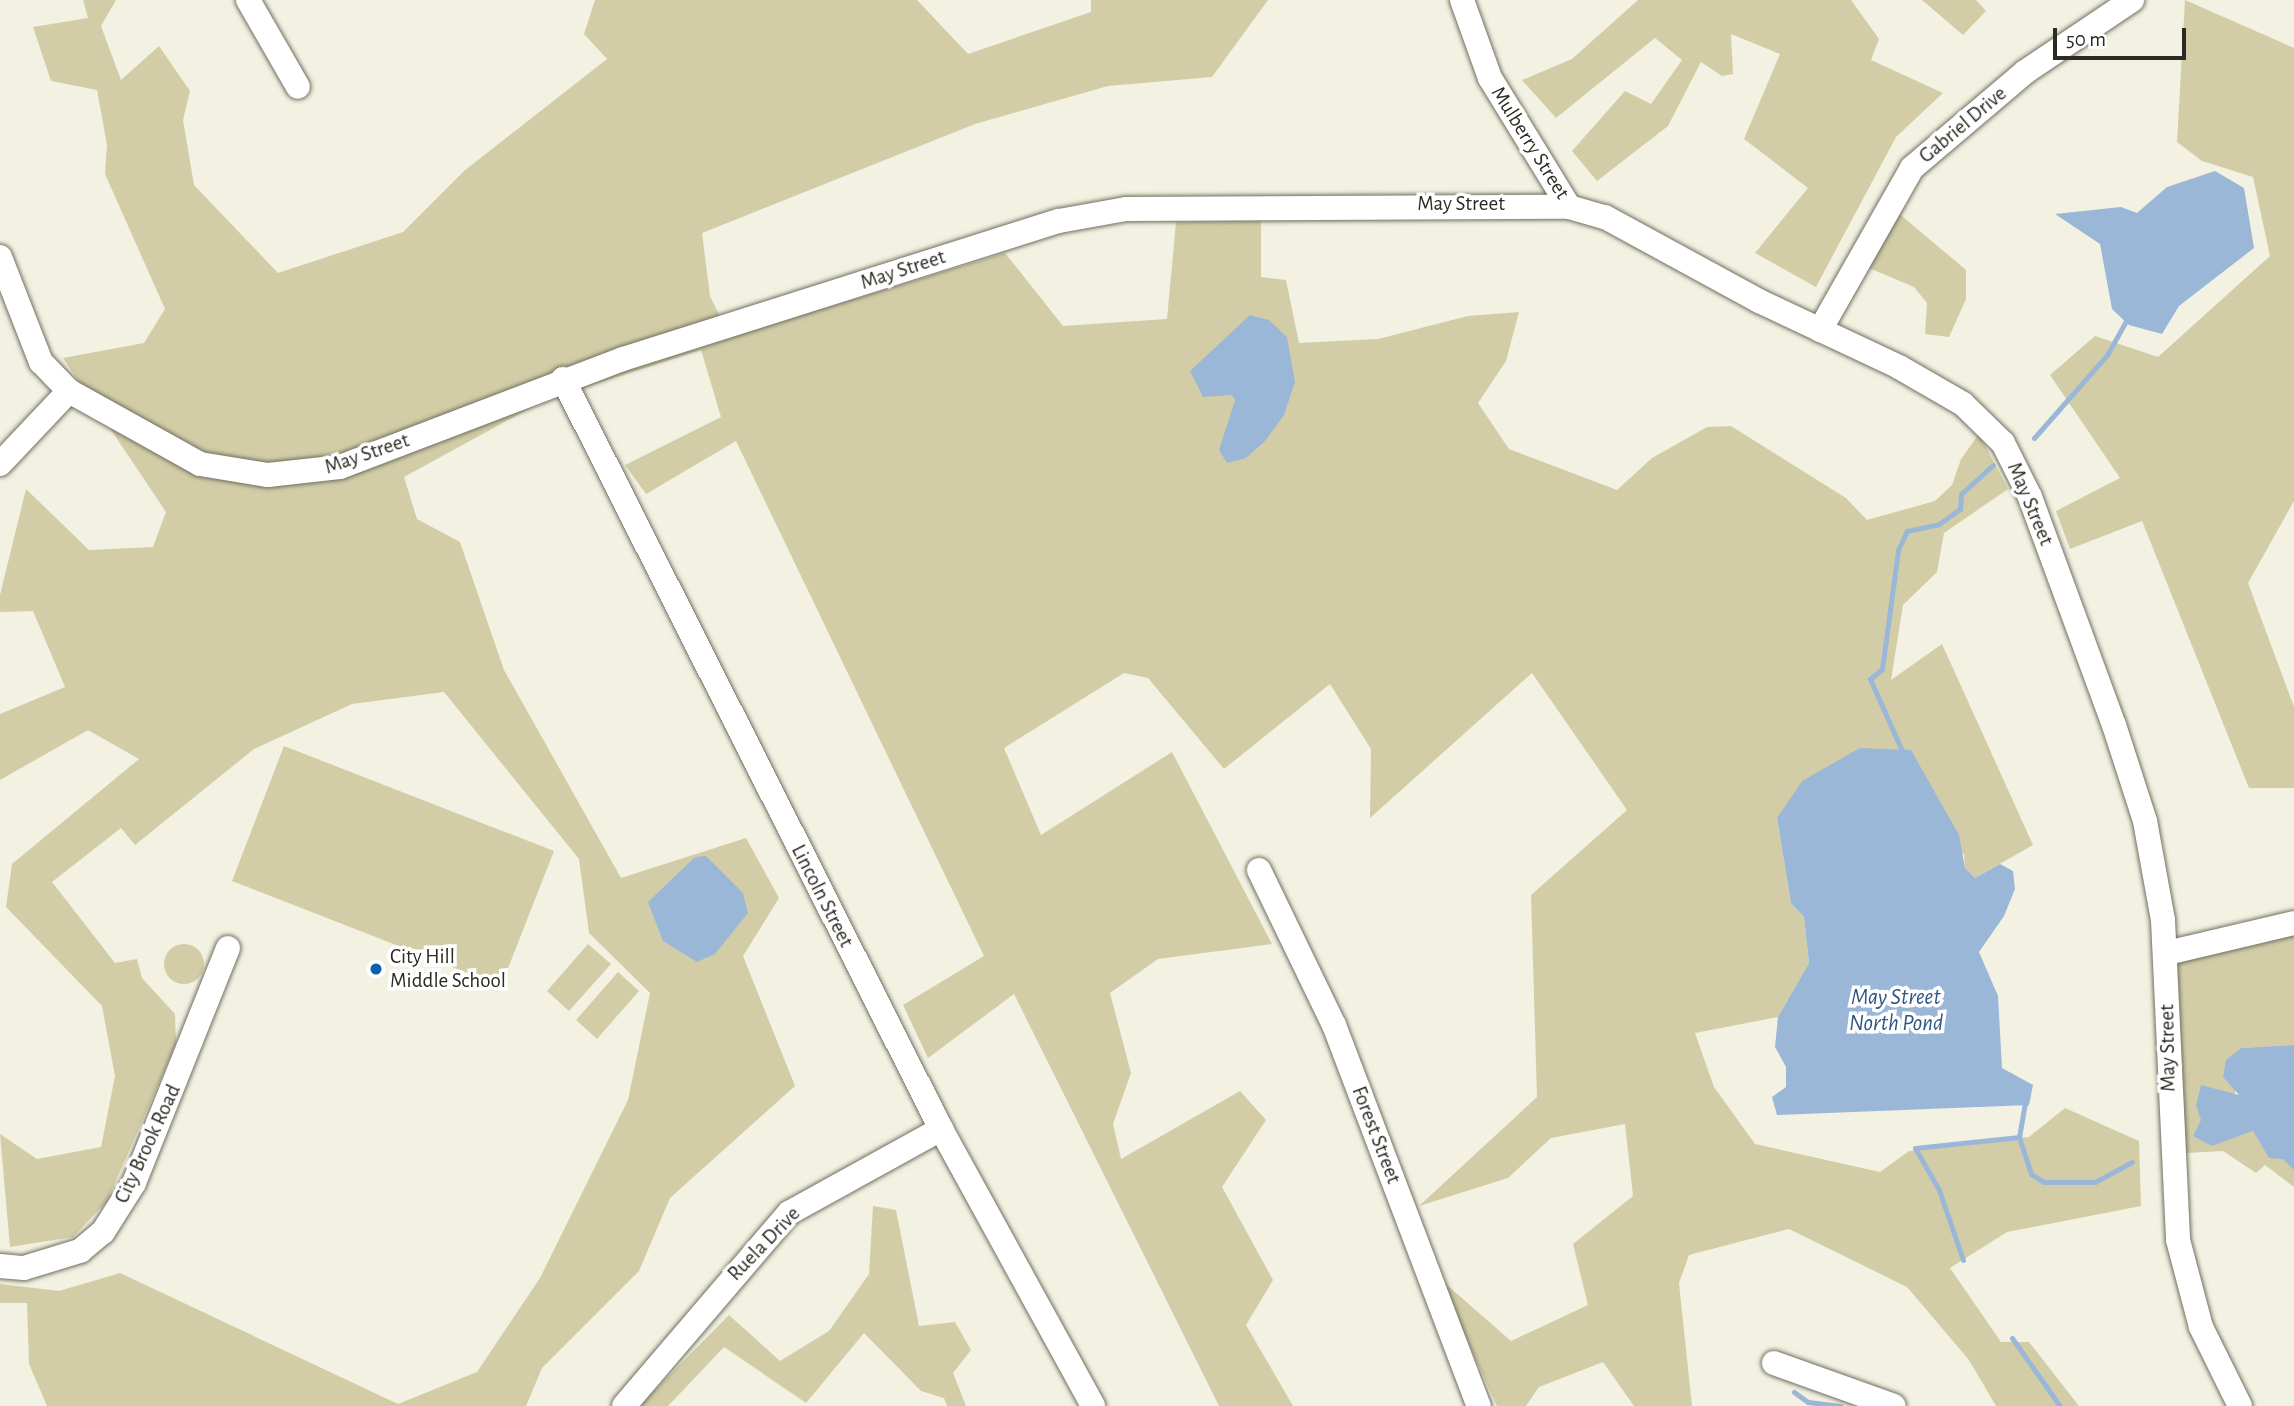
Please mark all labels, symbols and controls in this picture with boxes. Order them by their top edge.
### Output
scale bar [2056,14,2189,58]
text: 50 m [2066,29,2106,50]
street label: Gabriel Drive [1914,81,2012,169]
street label: Mulberry Street [1485,82,1575,204]
street label: May Street [1417,191,1505,217]
street label: May Street [857,244,949,296]
street label: May Street [321,428,413,480]
street label: May Street [2001,459,2059,549]
street label: Lincoln Street [785,840,859,952]
place label: City Hill Middle School [390,944,506,994]
marker: City Hill Middle School [368,961,384,977]
water label: May Street North Pond [1849,984,1943,1038]
street label: May Street [2155,1004,2181,1092]
street label: City Brook Road [109,1080,187,1208]
street label: Forest Street [1346,1083,1406,1187]
street label: Ruela Drive [722,1202,806,1286]

